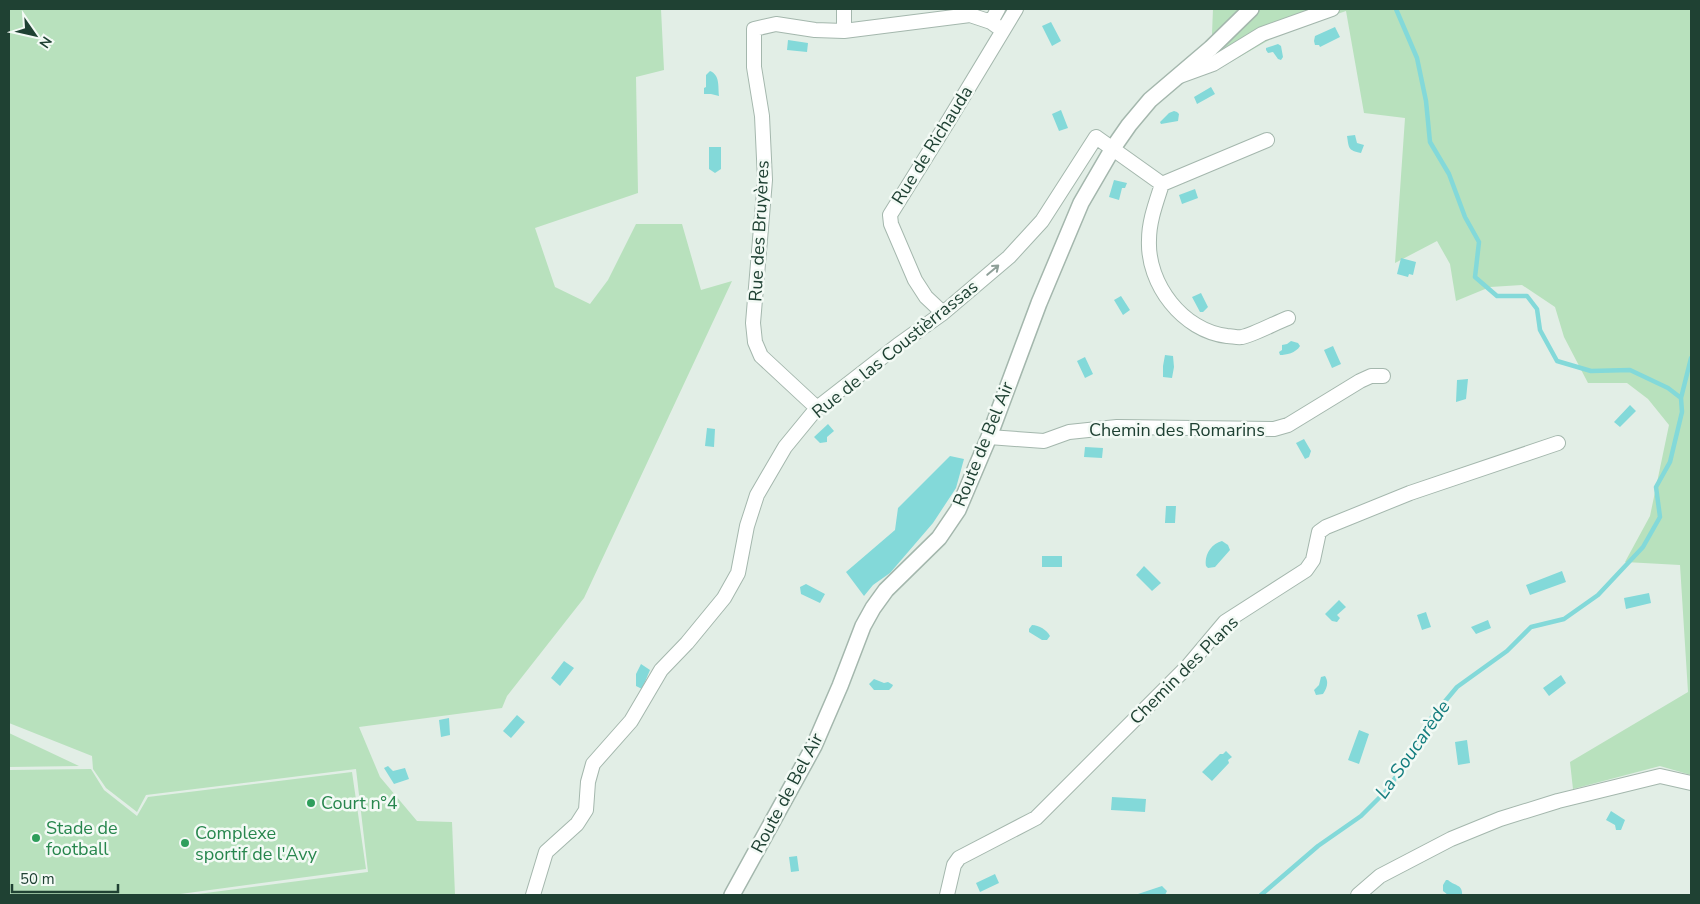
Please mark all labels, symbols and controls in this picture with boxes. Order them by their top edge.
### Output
north arrow [10,10,60,60]
text: N [35,32,56,52]
street label: Rue de Richauda [886,81,978,209]
street label: Rue des Bruyères [743,160,775,302]
one-way arrow [987,264,1000,276]
street label: Rue de las Coustièrrassas [807,274,983,424]
street label: Route de Bel Air [947,378,1019,510]
street label: Chemin des Romarins [1089,418,1265,442]
street label: Chemin des Plans [1124,610,1244,730]
water label: La Soucarède [1369,695,1456,804]
street label: Route de Bel Air [745,728,829,857]
place label: Court n°4 [321,791,398,815]
marker: Court n°4 [305,797,317,809]
place label: Stade de football [46,816,118,861]
place label: Complexe sportif de l'Avy [195,821,318,866]
marker: Stade de football [30,832,42,844]
marker: Complexe sportif de l'Avy [179,837,191,849]
scale bar [12,862,119,894]
text: 50 m [20,869,55,889]

